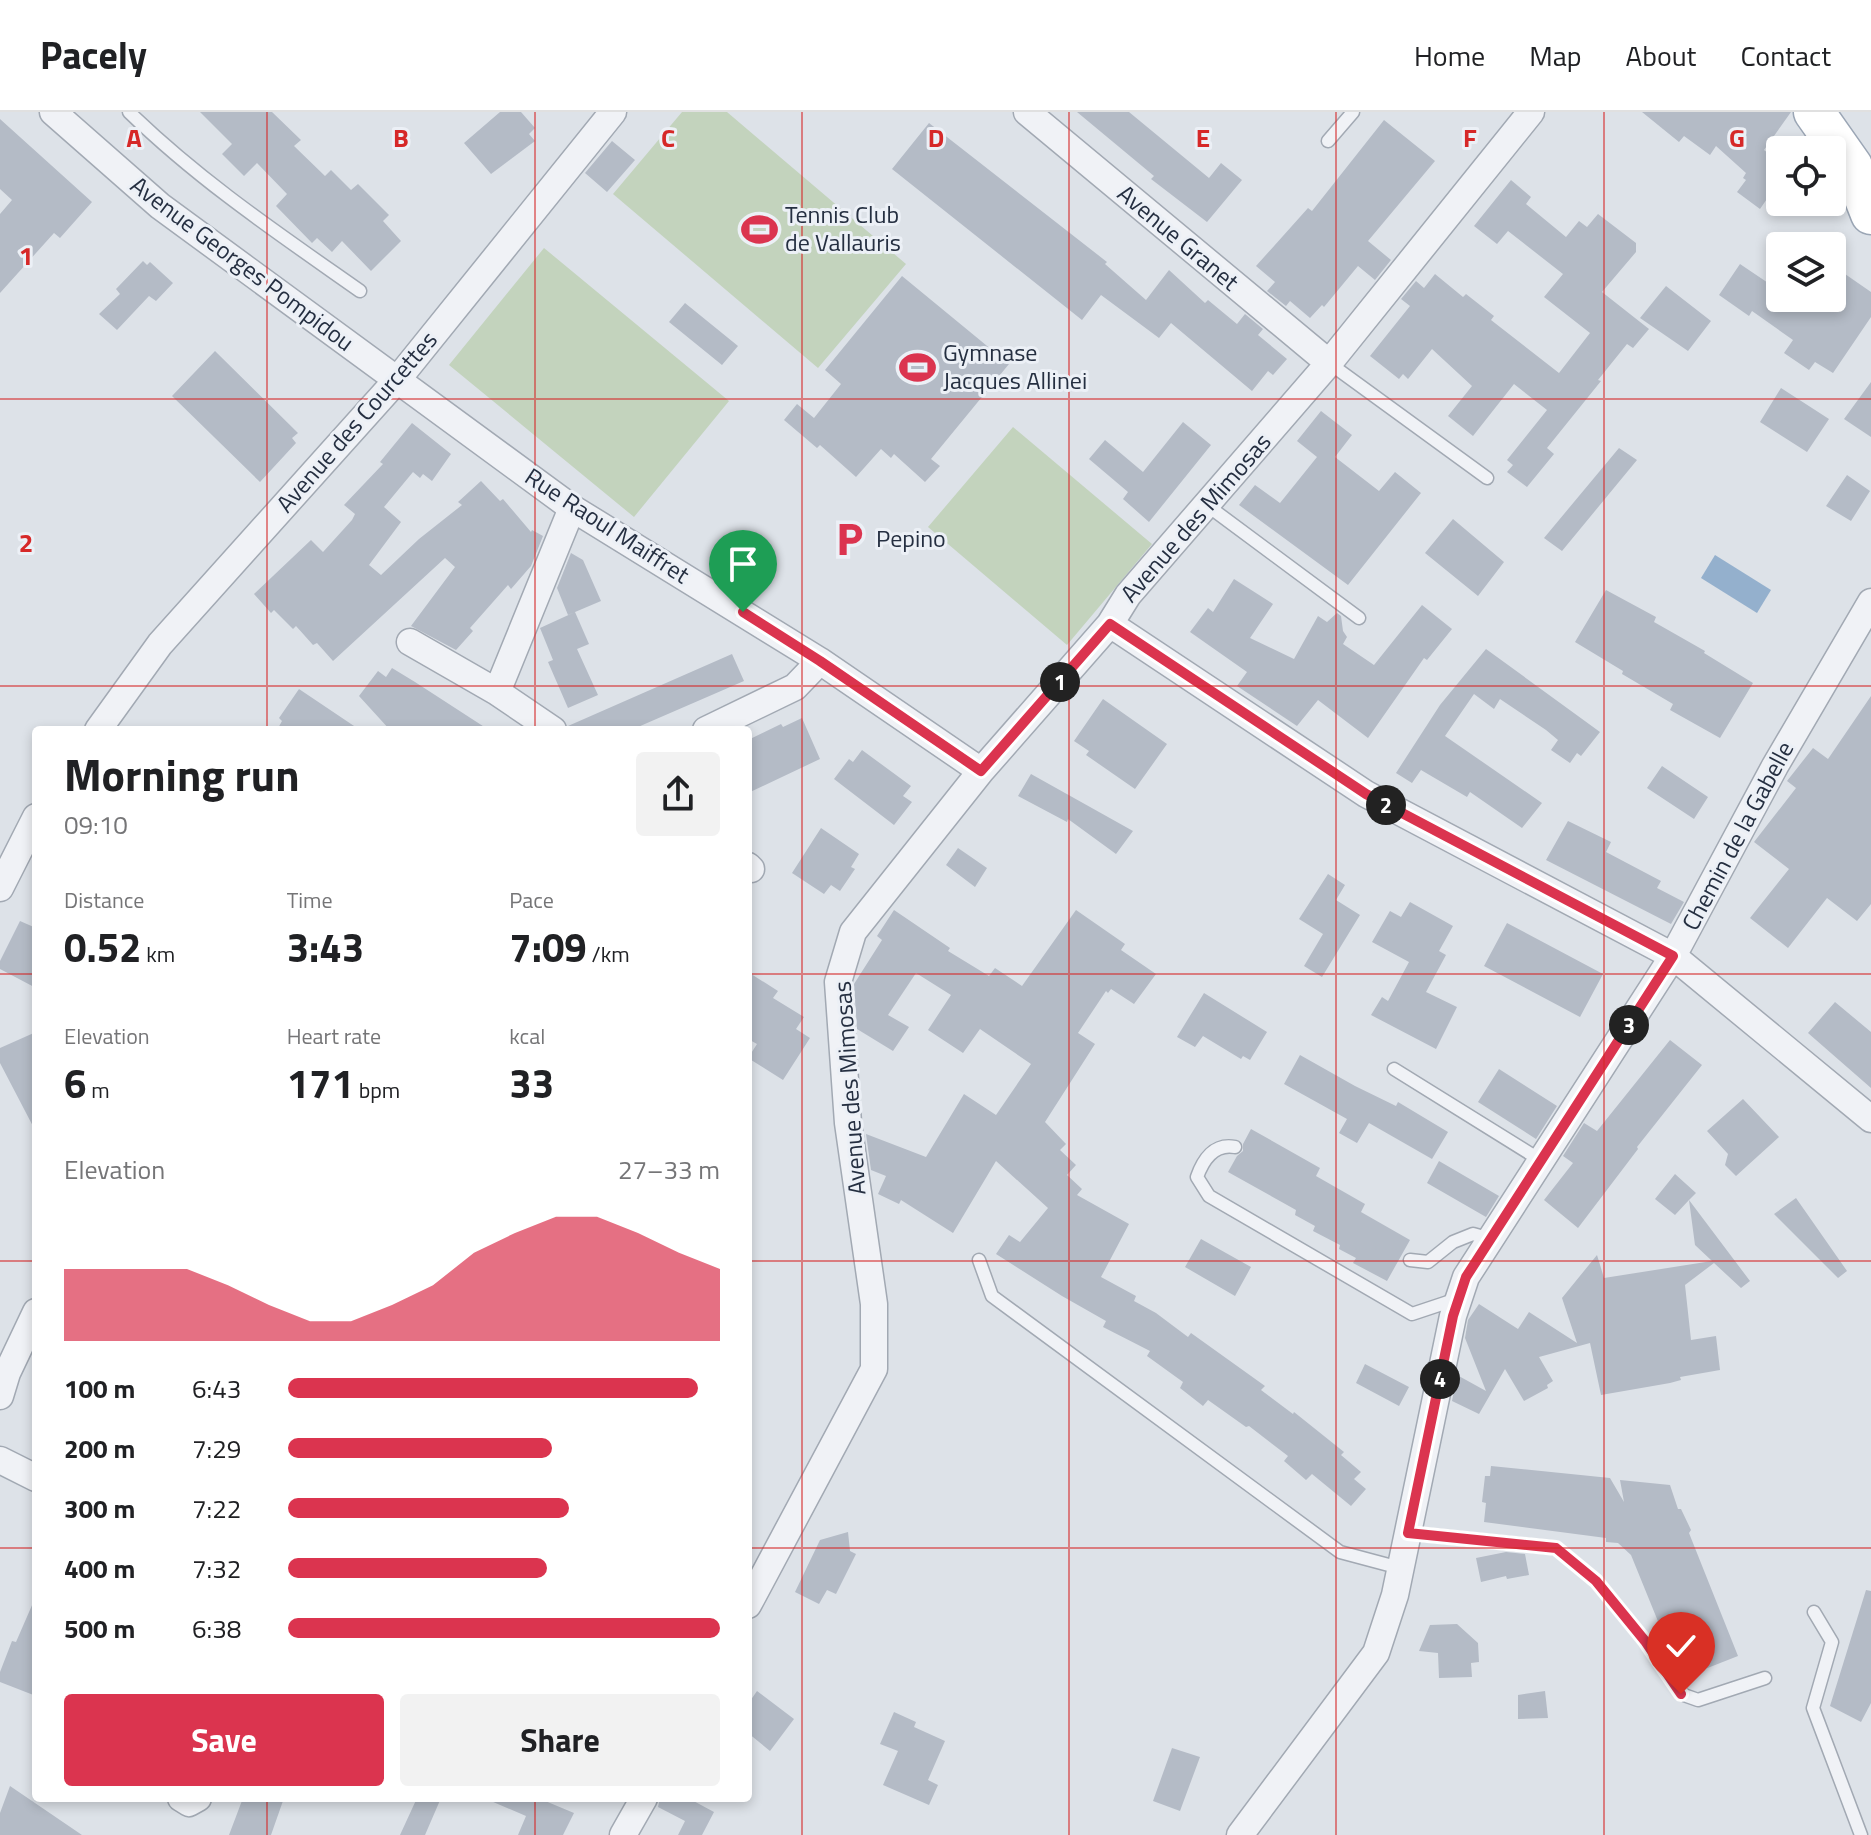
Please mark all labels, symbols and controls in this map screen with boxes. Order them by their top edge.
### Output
text: Pacely [40,26,147,84]
text: Home [1414,34,1485,77]
text: Map [1529,34,1582,77]
text: About [1626,34,1696,77]
text: Contact [1740,34,1831,77]
text: A [126,118,142,157]
text: B [393,118,409,157]
text: C [661,118,675,157]
text: D [928,118,944,157]
text: E [1196,118,1210,157]
text: F [1463,118,1477,157]
text: G [1729,118,1745,157]
map controls [1766,136,1846,312]
button: locate [1766,136,1846,216]
street label: Avenue Georges Pompidou [123,167,362,359]
street label: Avenue Granet [1110,176,1248,299]
place label: Tennis Club de Vallauris [785,196,901,260]
sports icon: Tennis Club de Vallauris [740,210,778,248]
button: layers [1766,232,1846,312]
text: 1 [19,236,33,275]
street label: Avenue des Courcettes [267,323,445,520]
place label: Gymnase Jacques Allinei [943,334,1087,398]
sports icon: Gymnase Jacques Allinei [898,348,936,386]
street label: Avenue des Mimosas [1111,425,1279,610]
street label: Rue Raoul Maiffret [518,458,697,592]
parking icon: Pepino [831,520,869,558]
place label: Pepino [876,520,946,556]
text: 2 [19,523,33,562]
pin [709,530,777,612]
icon: arrive [721,542,765,586]
pin: 1 [1040,662,1080,702]
text: 1 [1054,665,1066,699]
street label: Chemin de la Gabelle [1672,735,1802,936]
text: Morning run [64,741,300,808]
button: share [636,752,720,836]
pin: 2 [1366,785,1406,825]
text: 2 [1380,788,1392,822]
text: 09:10 [64,805,128,844]
text: Distance [64,883,144,917]
text: Time [287,883,333,917]
text: Pace [509,883,554,917]
text: 0.52 [64,917,141,978]
text: 3:43 [287,917,364,978]
text: 7:09 [509,917,587,978]
text: km [141,937,175,971]
text: /km [587,937,630,971]
street label: Avenue des Mimosas [824,980,874,1196]
pin: 3 [1609,1005,1649,1045]
text: 3 [1623,1008,1635,1042]
text: Elevation [64,1019,150,1053]
text: Heart rate [287,1019,381,1053]
text: kcal [509,1019,545,1053]
text: 6 [64,1053,86,1114]
text: 171 [287,1053,354,1114]
text: 33 [509,1053,554,1114]
text: m [86,1073,110,1107]
text: bpm [354,1073,400,1107]
text: Elevation [64,1150,165,1189]
text: 27–33 m [618,1150,720,1189]
pin: 4 [1420,1359,1460,1399]
text: 4 [1434,1362,1446,1396]
text: 100 m [64,1369,135,1408]
text: 6:43 [192,1369,241,1408]
text: 200 m [64,1429,135,1468]
text: 7:29 [192,1429,241,1468]
text: 300 m [64,1489,135,1528]
text: 7:22 [192,1489,241,1528]
text: 400 m [64,1549,135,1588]
text: 7:32 [192,1549,241,1588]
text: 500 m [64,1609,135,1648]
text: 6:38 [192,1609,241,1648]
pin [1647,1612,1715,1694]
icon: check [1659,1624,1703,1668]
button: Save [64,1694,384,1786]
button: Share [400,1694,720,1786]

